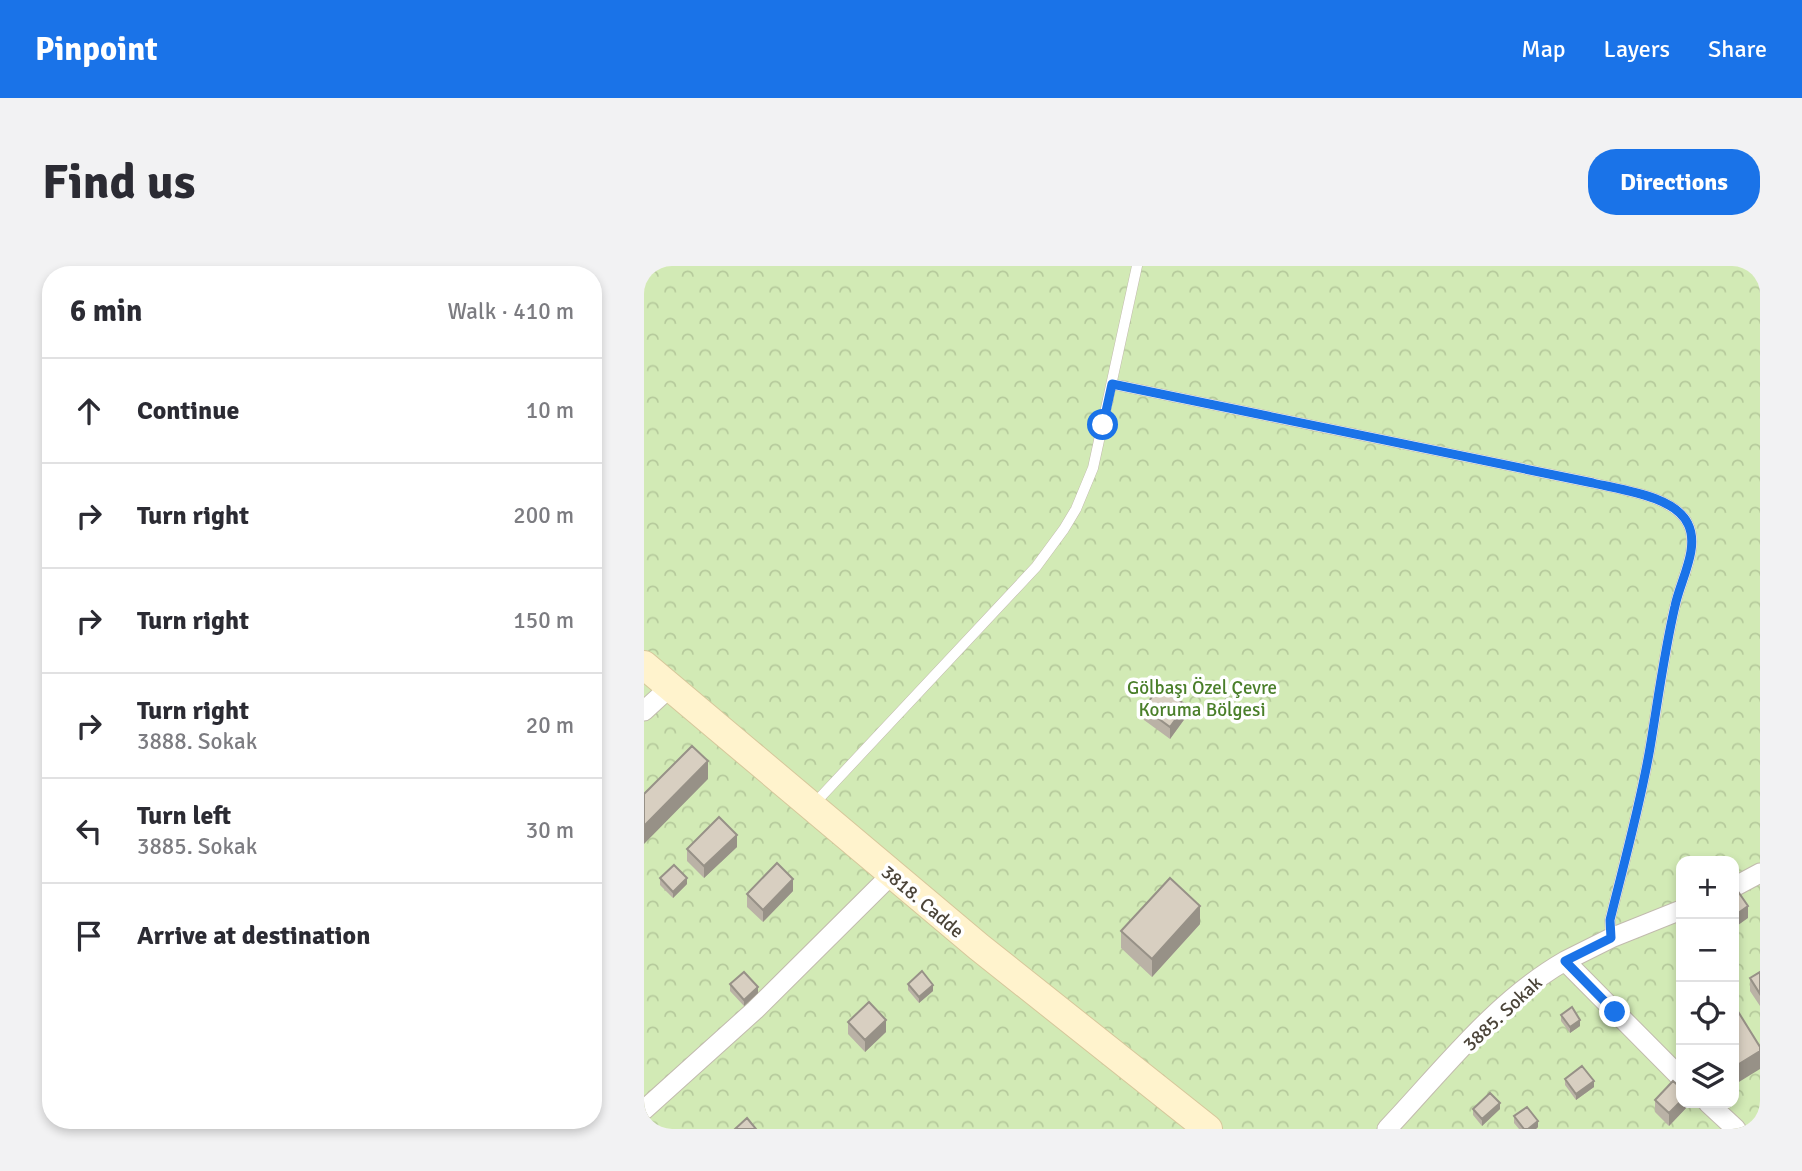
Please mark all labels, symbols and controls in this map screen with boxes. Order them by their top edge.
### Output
text: Pinpoint [35,29,158,70]
text: Map [1521,34,1566,64]
text: Layers [1604,34,1670,64]
text: Share [1708,34,1767,64]
button: Directions [1588,149,1760,215]
text: Find us [42,152,195,212]
text: 6 min [70,293,142,330]
text: Walk · 410 m [448,297,574,326]
icon: ahead [70,392,108,430]
text: Continue [137,395,239,427]
text: 10 m [526,396,574,425]
route start [1087,409,1118,440]
icon: right [70,497,108,535]
text: Turn right [137,500,249,532]
text: 200 m [513,501,574,530]
icon: right [70,602,108,640]
text: Turn right [137,605,249,637]
text: 150 m [513,606,574,635]
park label: Gölbaşı Özel Çevre Koruma Bölgesi [1127,676,1277,722]
text: Turn right [137,695,249,727]
icon: right [70,707,108,745]
text: 20 m [526,711,574,740]
text: 3888. Sokak [137,727,257,756]
text: Turn left [137,800,231,832]
icon: left [70,812,108,850]
text: 30 m [526,816,574,845]
text: 3885. Sokak [137,832,257,861]
map controls [1676,856,1739,1108]
button: + [1676,856,1739,919]
street label: 3818. Cadde [876,860,969,943]
icon: arrive [70,917,108,955]
button: − [1676,919,1739,982]
text: Arrive at destination [137,920,370,952]
street label: 3885. Sokak [1458,971,1548,1056]
button: locate [1676,982,1739,1045]
route end [1599,996,1630,1027]
button: layers [1676,1045,1739,1108]

